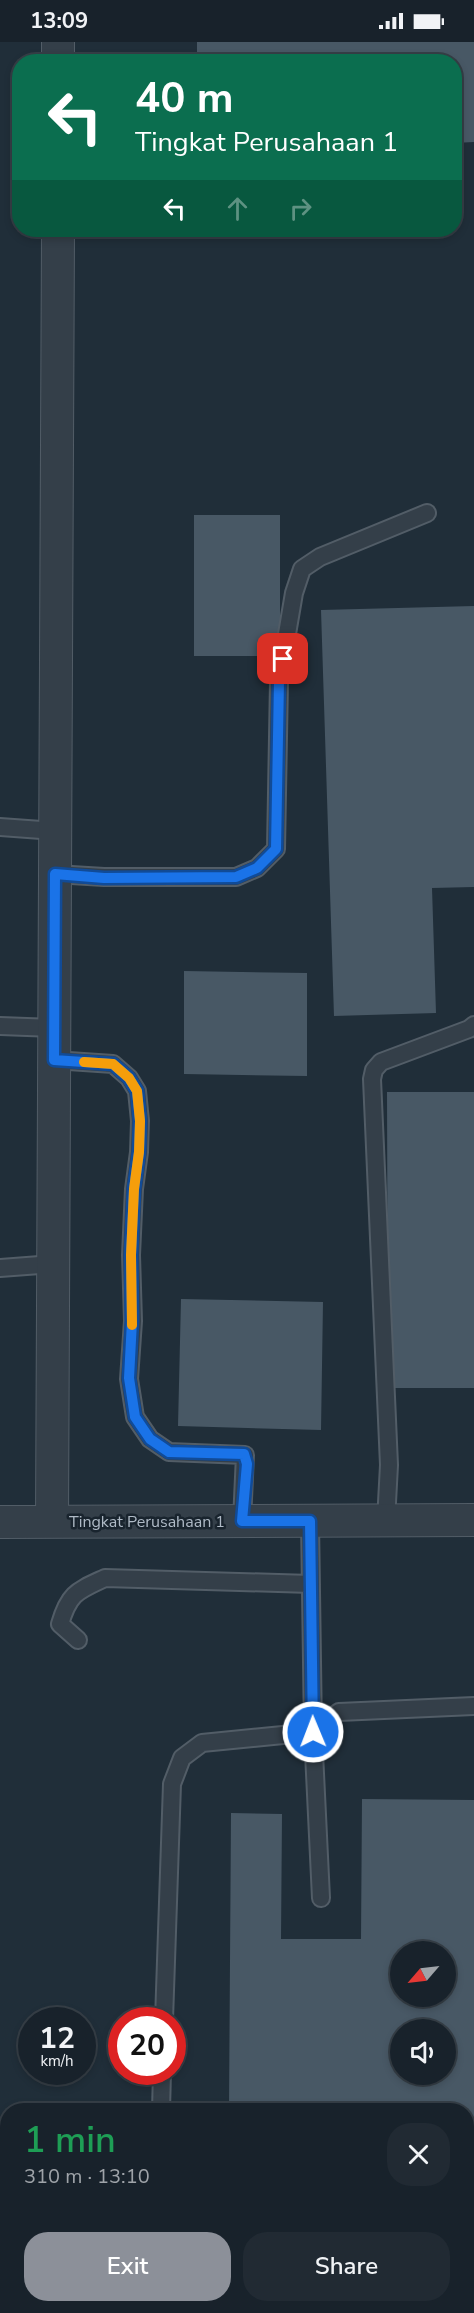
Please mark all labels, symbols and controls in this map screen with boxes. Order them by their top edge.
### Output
text: 13:09 [30,6,88,36]
text: 40 m [135,70,234,127]
icon: left [36,78,114,156]
text: Tingkat Perusahaan 1 [135,124,398,161]
icon: left [158,192,191,225]
icon: ahead [221,192,254,225]
icon: right [284,192,317,225]
pin [257,633,308,684]
icon: arrive [266,642,299,675]
street label: Tingkat Perusahaan 1 [69,1511,225,1533]
position arrow [281,1700,345,1764]
north arrow [390,1941,456,2007]
map controls [390,1941,456,2085]
speed limit sign: 20 [108,2007,186,2085]
text: 12 [39,2018,75,2059]
button: sound [390,2019,456,2085]
text: km/h [40,2051,74,2071]
text: 1 min [24,2116,116,2165]
button: close [387,2123,450,2186]
text: 310 m · 13:10 [24,2163,150,2190]
button: Exit [24,2232,231,2301]
button: Share [243,2232,450,2301]

